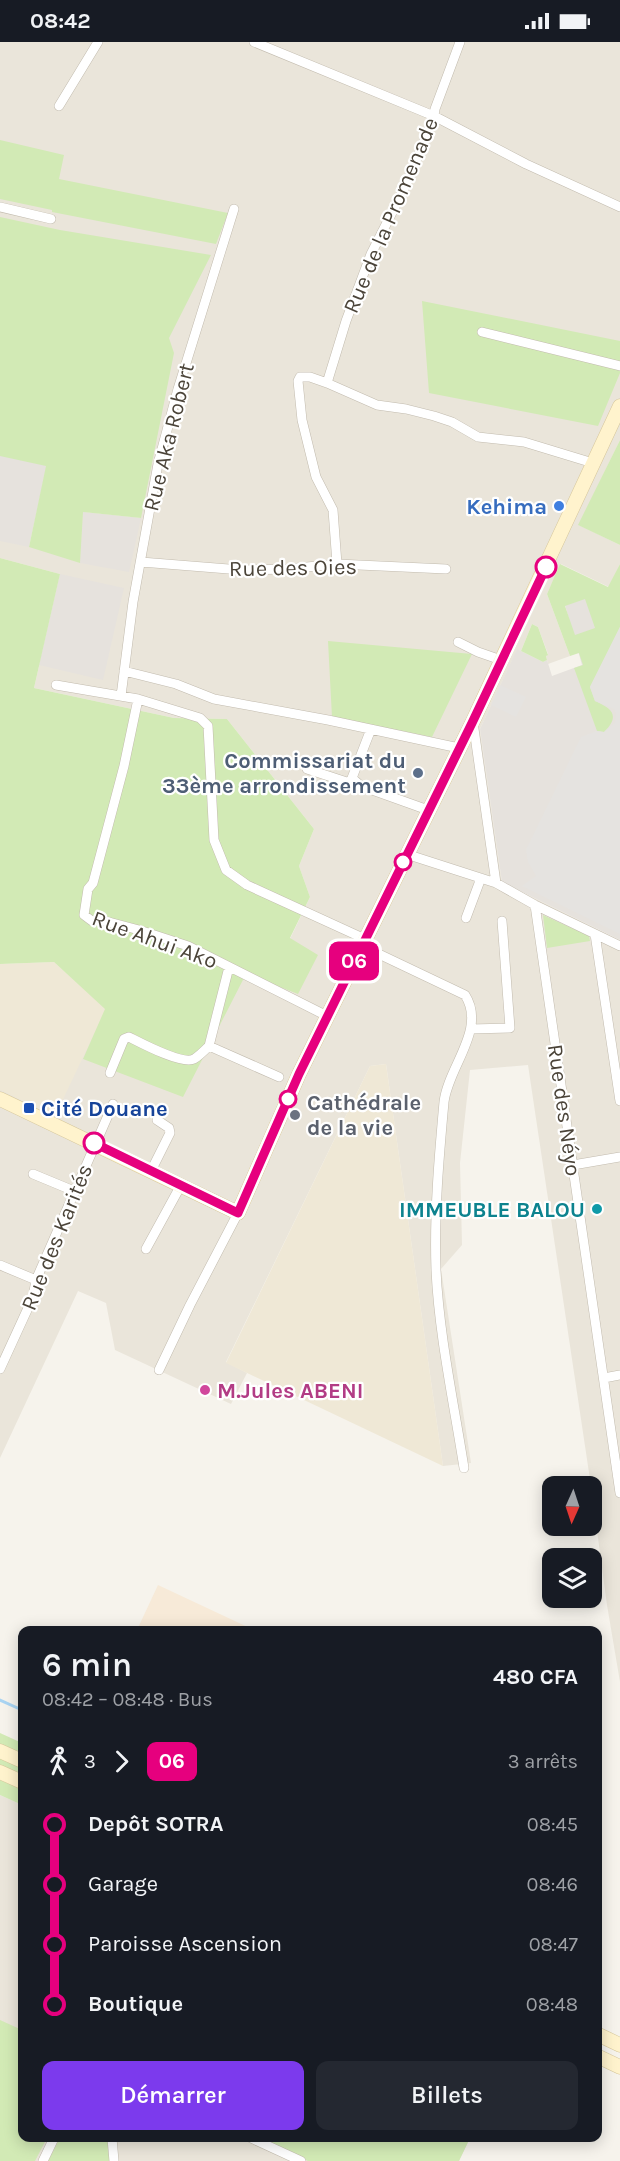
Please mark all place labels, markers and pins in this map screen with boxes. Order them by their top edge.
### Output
place label: Kehima [466,494,547,520]
marker: Kehima [552,499,566,513]
unlabelled marker [535,556,557,578]
place label: Commissariat du 33ème arrondissement [162,748,406,799]
marker: Commissariat du 33ème arrondissement [411,766,425,780]
unlabelled marker [394,853,412,871]
unlabelled marker [279,1090,297,1108]
place label: Cathédrale de la vie [307,1090,421,1141]
place label: Cité Douane [41,1096,168,1122]
marker: Cité Douane [22,1101,36,1115]
marker: Cathédrale de la vie [288,1108,302,1122]
unlabelled marker [83,1132,105,1154]
place label: IMMEUBLE BALOU [399,1197,585,1223]
marker: IMMEUBLE BALOU [590,1202,604,1216]
place label: M.Jules ABENI [217,1378,363,1404]
marker: M.Jules ABENI [198,1383,212,1397]

